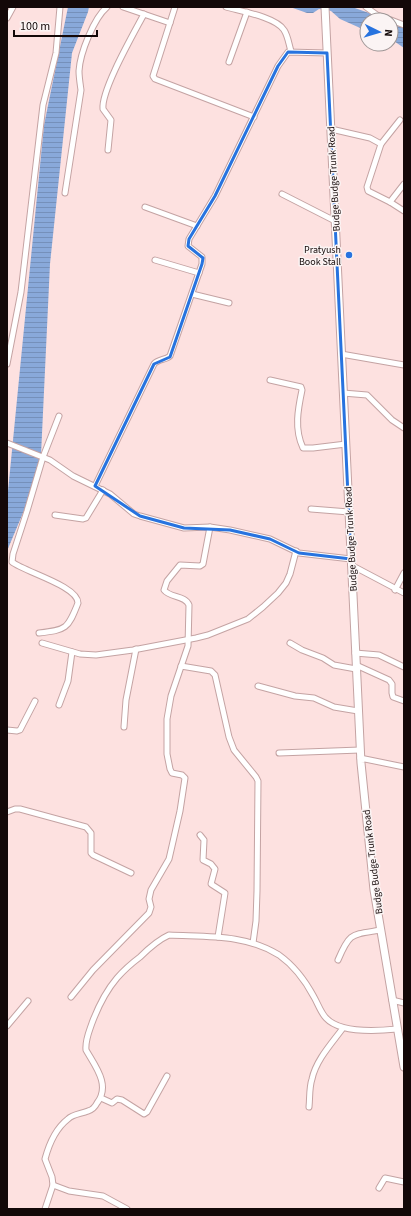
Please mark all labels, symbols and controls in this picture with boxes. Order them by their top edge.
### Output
scale bar [14,12,97,38]
north arrow [359,12,399,52]
text: 100 m [20,18,50,35]
text: N [381,29,396,37]
street label: Budge Budge Trunk Road [324,126,344,232]
place label: Pratyush Book Stall [299,243,341,269]
marker: Pratyush Book Stall [344,250,354,260]
street label: Budge Budge Trunk Road [341,486,361,592]
street label: Budge Budge Trunk Road [360,809,386,915]

